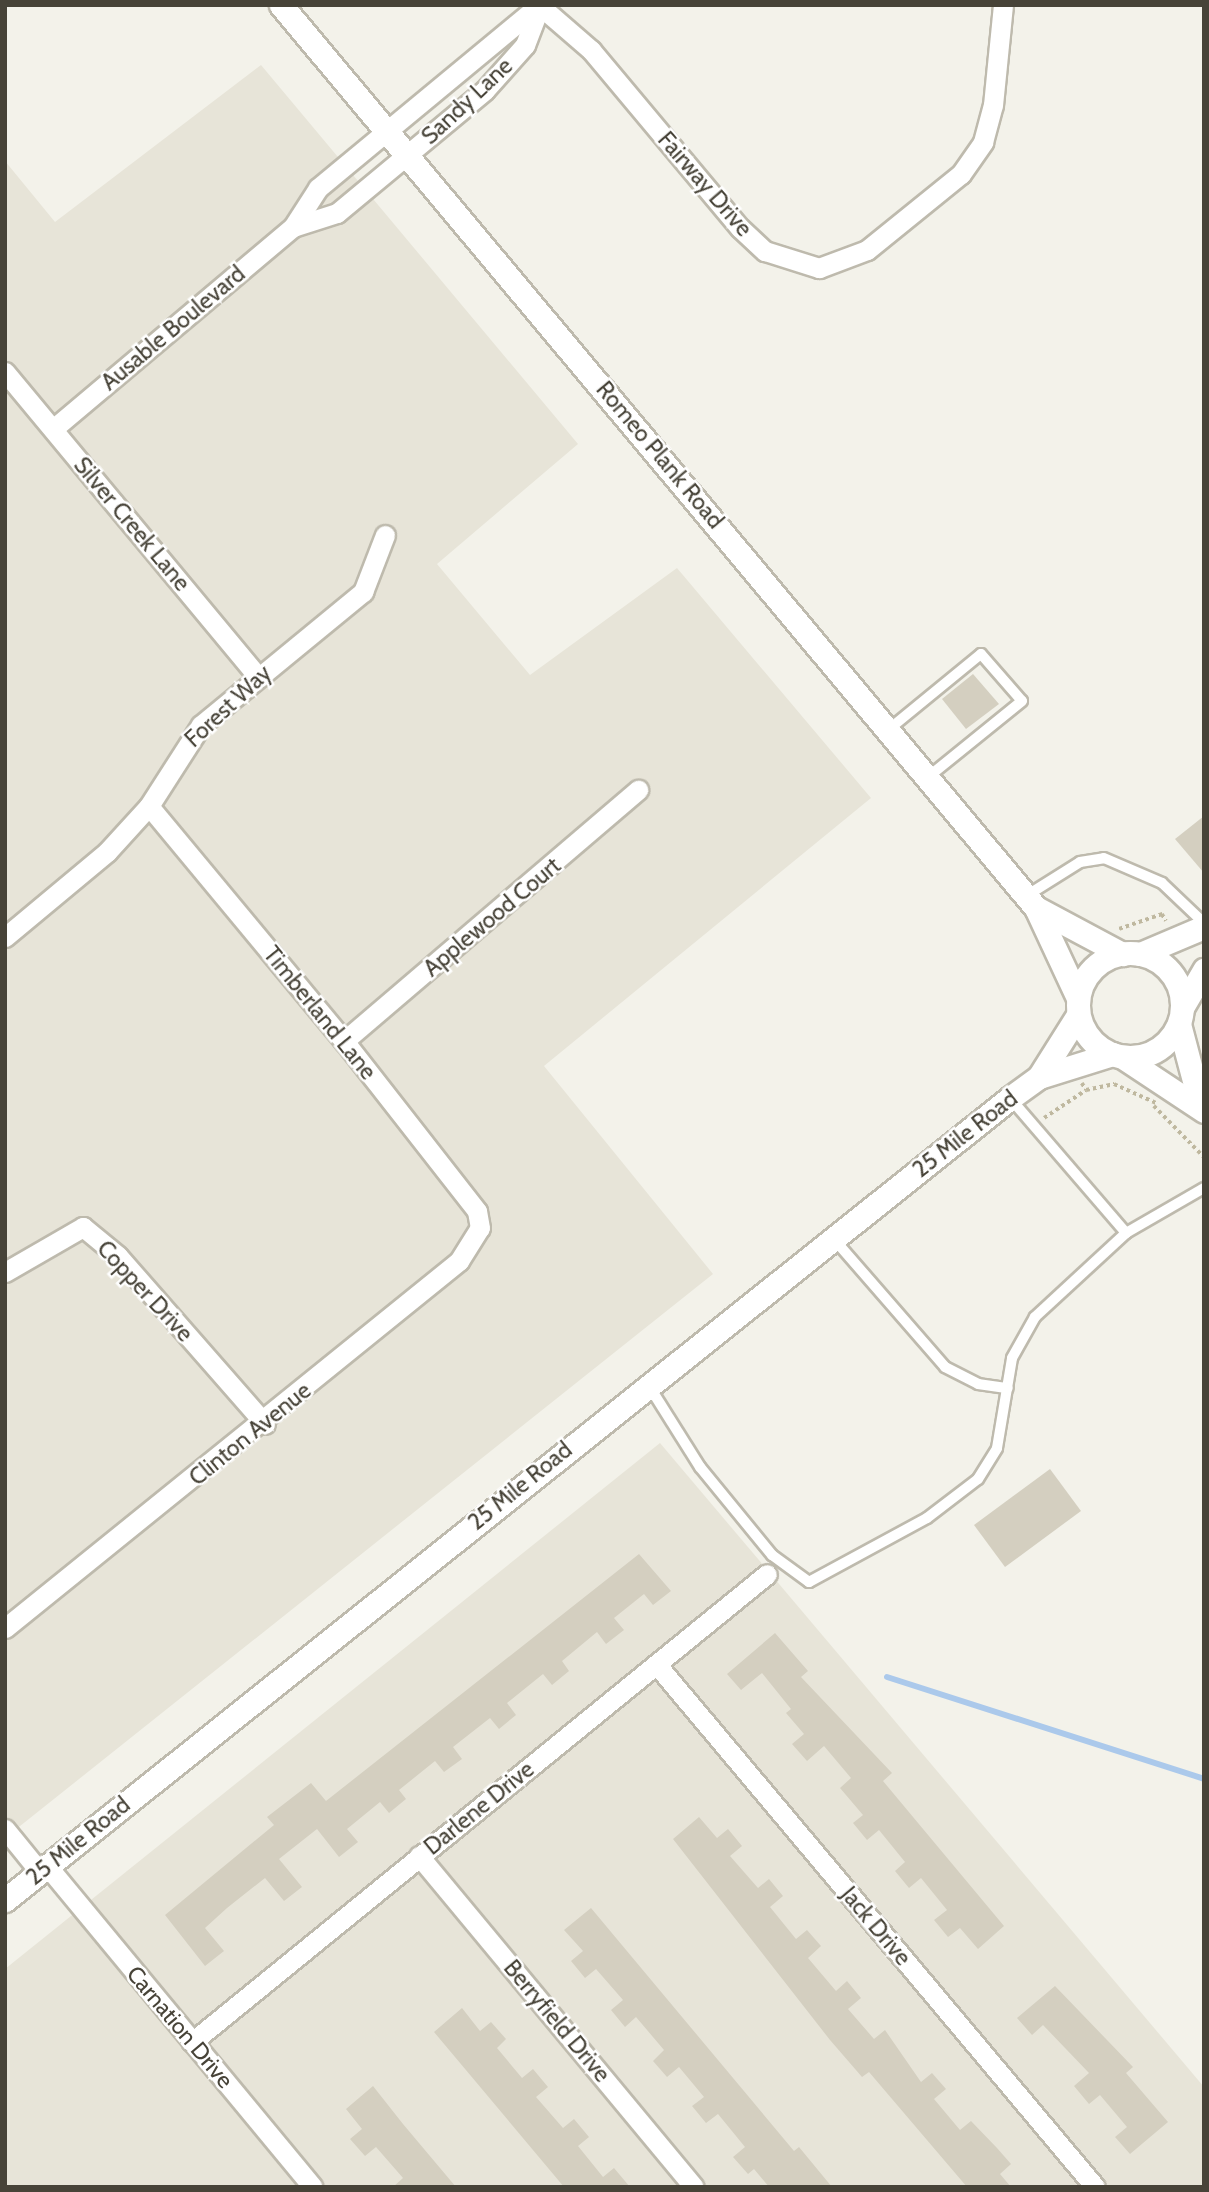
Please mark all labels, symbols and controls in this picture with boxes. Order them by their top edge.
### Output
street label: Sandy Lane [416,52,518,150]
street label: Fairway Drive [652,126,758,242]
street label: Ausable Boulevard [96,260,250,396]
street label: Romeo Plank Road [590,376,730,534]
street label: Silver Creek Lane [68,452,196,596]
street label: Forest Way [179,659,277,753]
street label: Applewood Court [418,852,566,982]
street label: Timberland Lane [258,941,382,1085]
street label: 25 Mile Road [907,1085,1023,1183]
street label: Copper Drive [91,1235,199,1347]
street label: Clinton Avenue [184,1377,316,1491]
street label: 25 Mile Road [463,1436,577,1536]
street label: Darlene Drive [419,1755,539,1861]
street label: 25 Mile Road [21,1791,135,1891]
street label: Jack Drive [835,1881,917,1971]
street label: Berryfield Drive [498,1954,616,2088]
street label: Carnation Drive [121,1960,239,2094]

